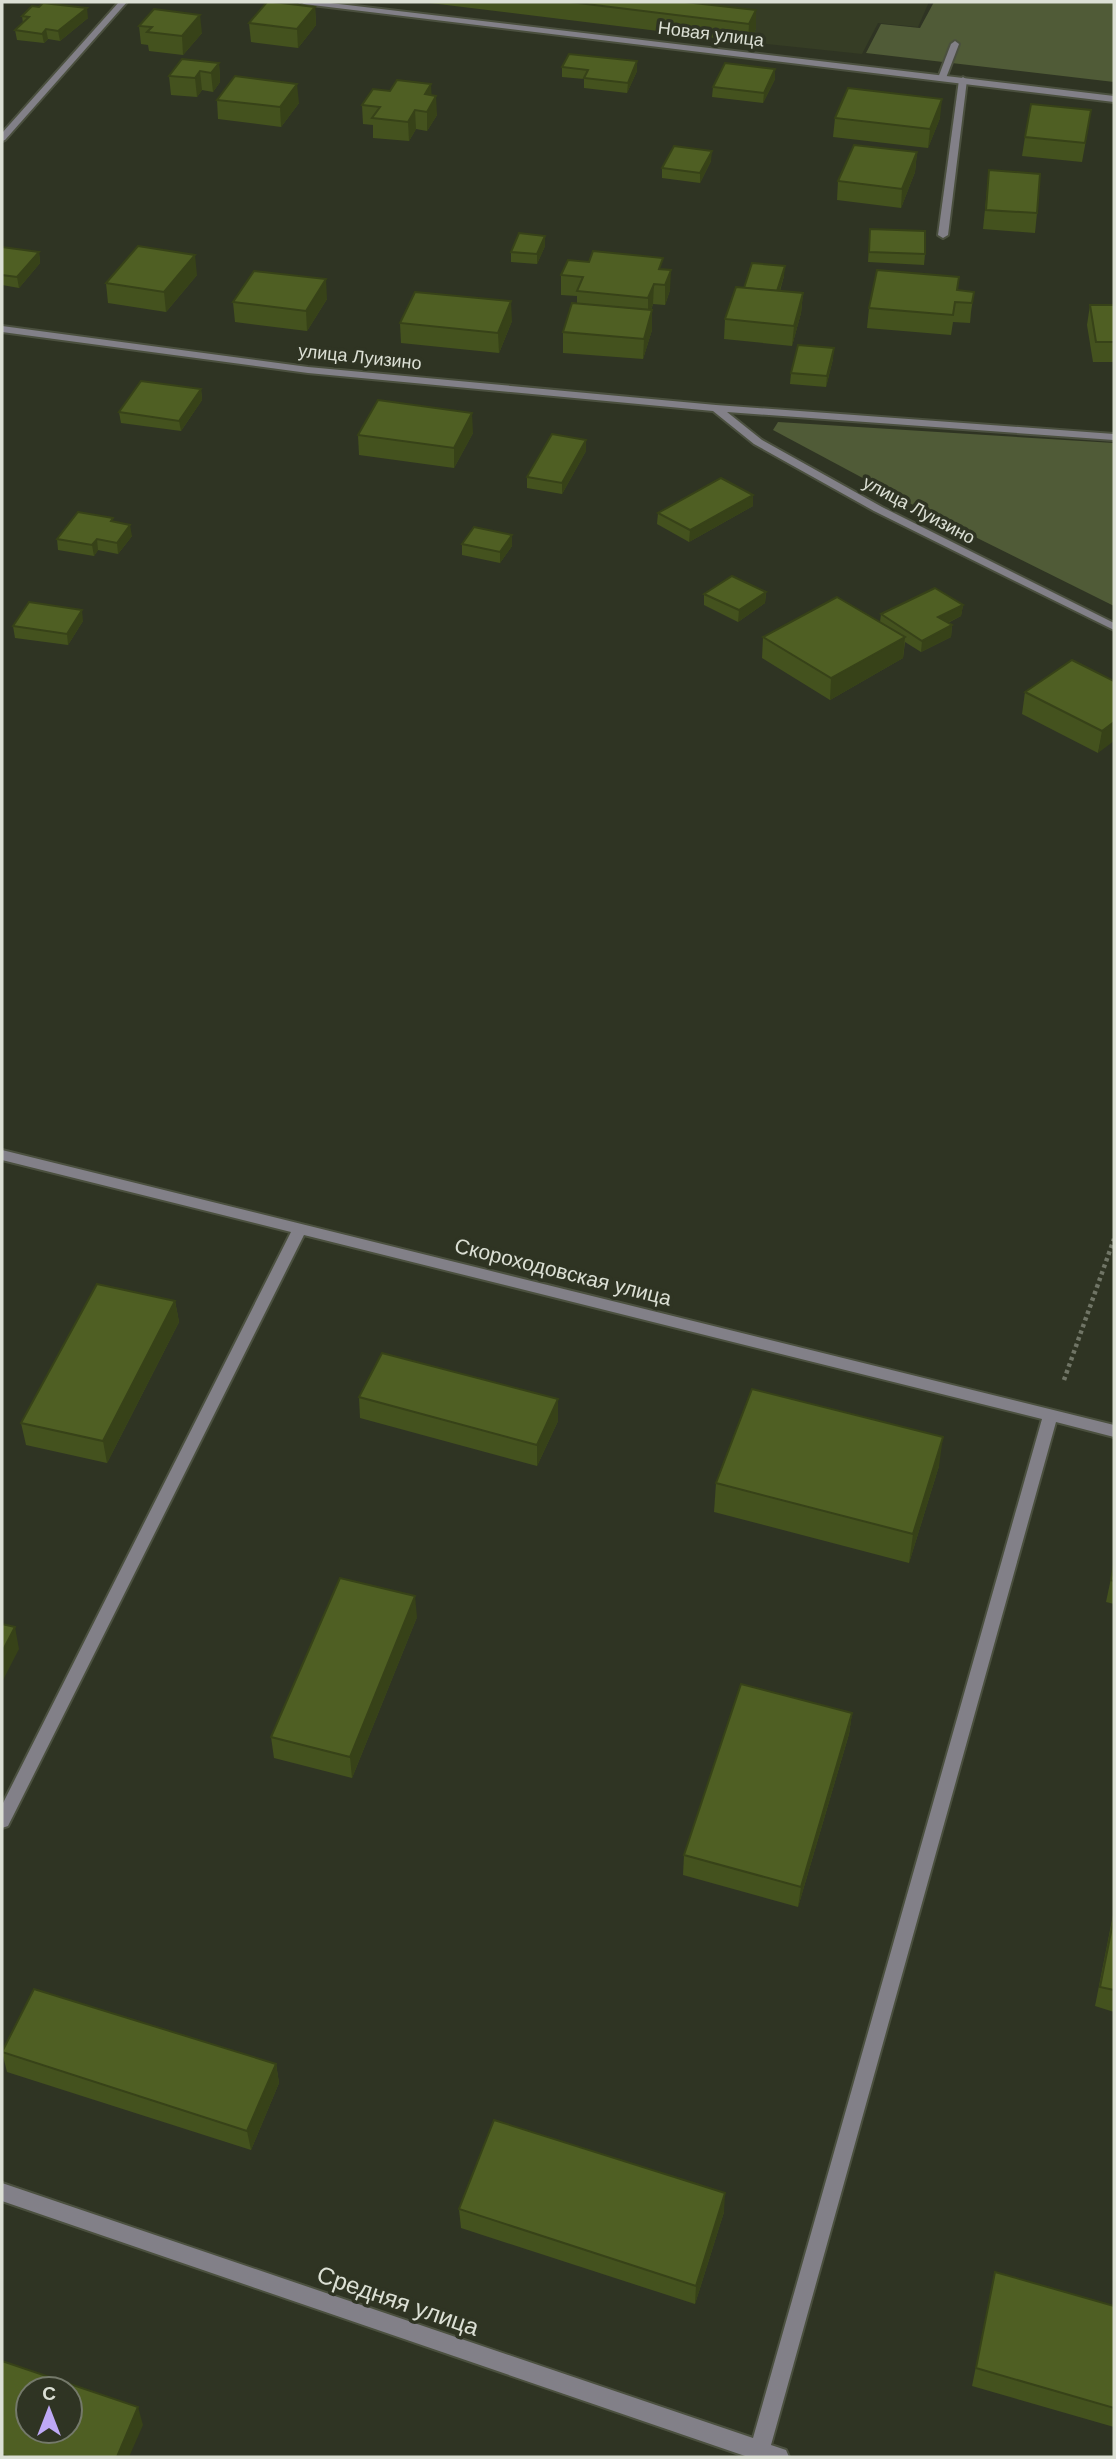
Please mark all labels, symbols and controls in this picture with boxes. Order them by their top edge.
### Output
street label: Новая улица [657,18,766,51]
street label: улица Луизино [297,341,423,373]
street label: улица Луизино [860,472,978,548]
street label: Скороходовская улица [452,1233,674,1310]
street label: Средняя улица [314,2260,483,2341]
north arrow [14,2375,84,2445]
text: С [42,2383,56,2404]

